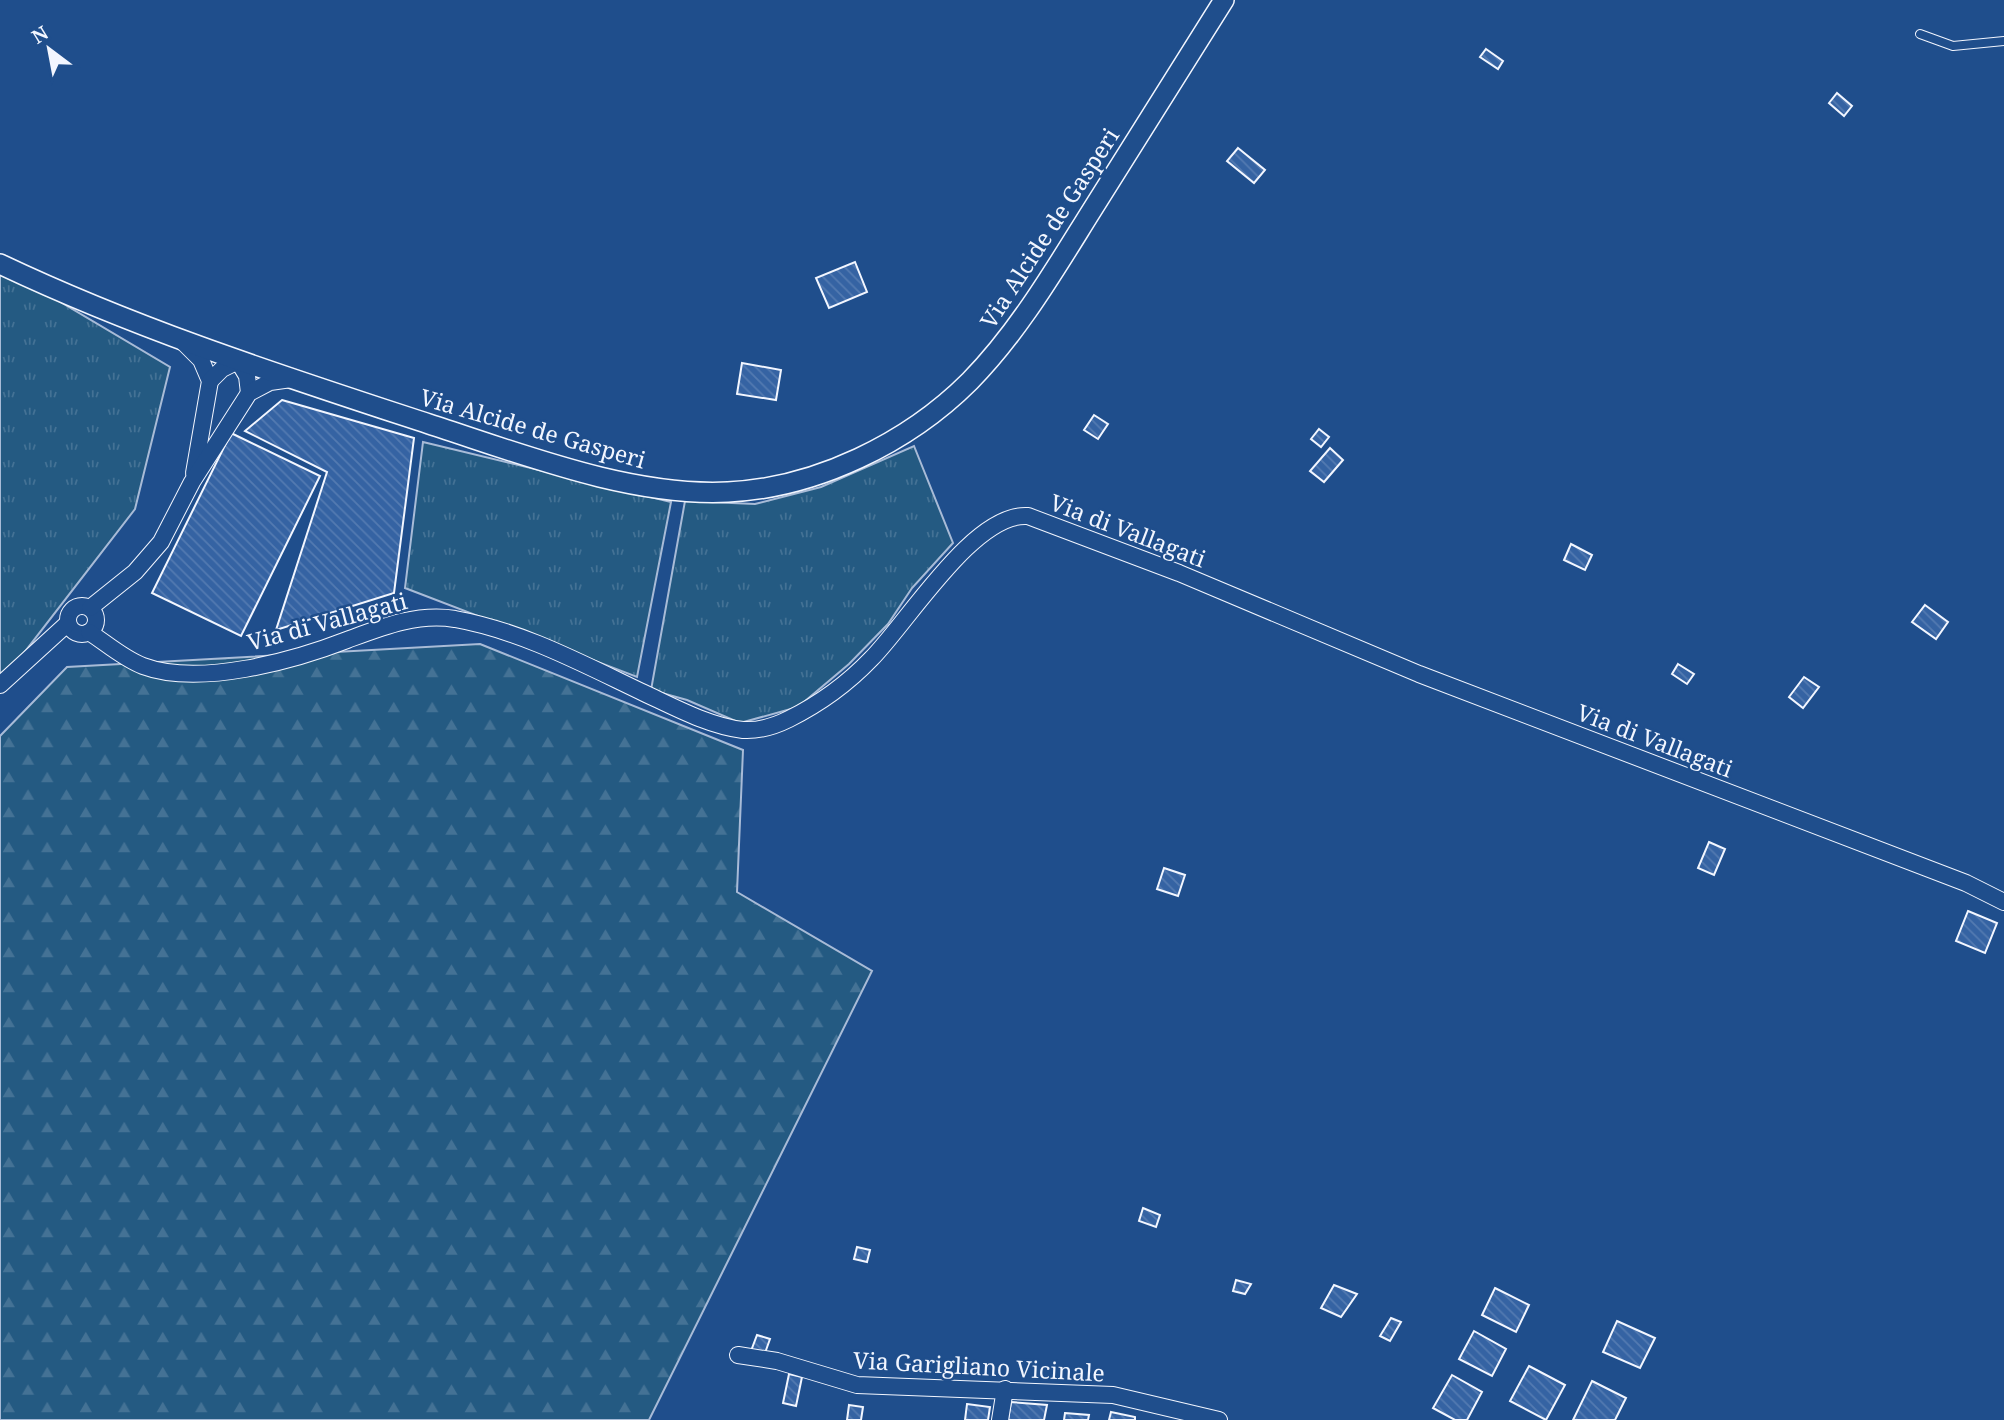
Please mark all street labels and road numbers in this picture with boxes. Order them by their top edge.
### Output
street label: Via Alcide de Gasperi [972,121,1126,334]
street label: Via Alcide de Gasperi [417,381,650,476]
street label: Via di Vallagati [1046,486,1211,575]
street label: Via di Vallagati [243,584,411,658]
street label: Via di Vallagati [1573,696,1738,785]
street label: Via Garigliano Vicinale [852,1343,1106,1389]

